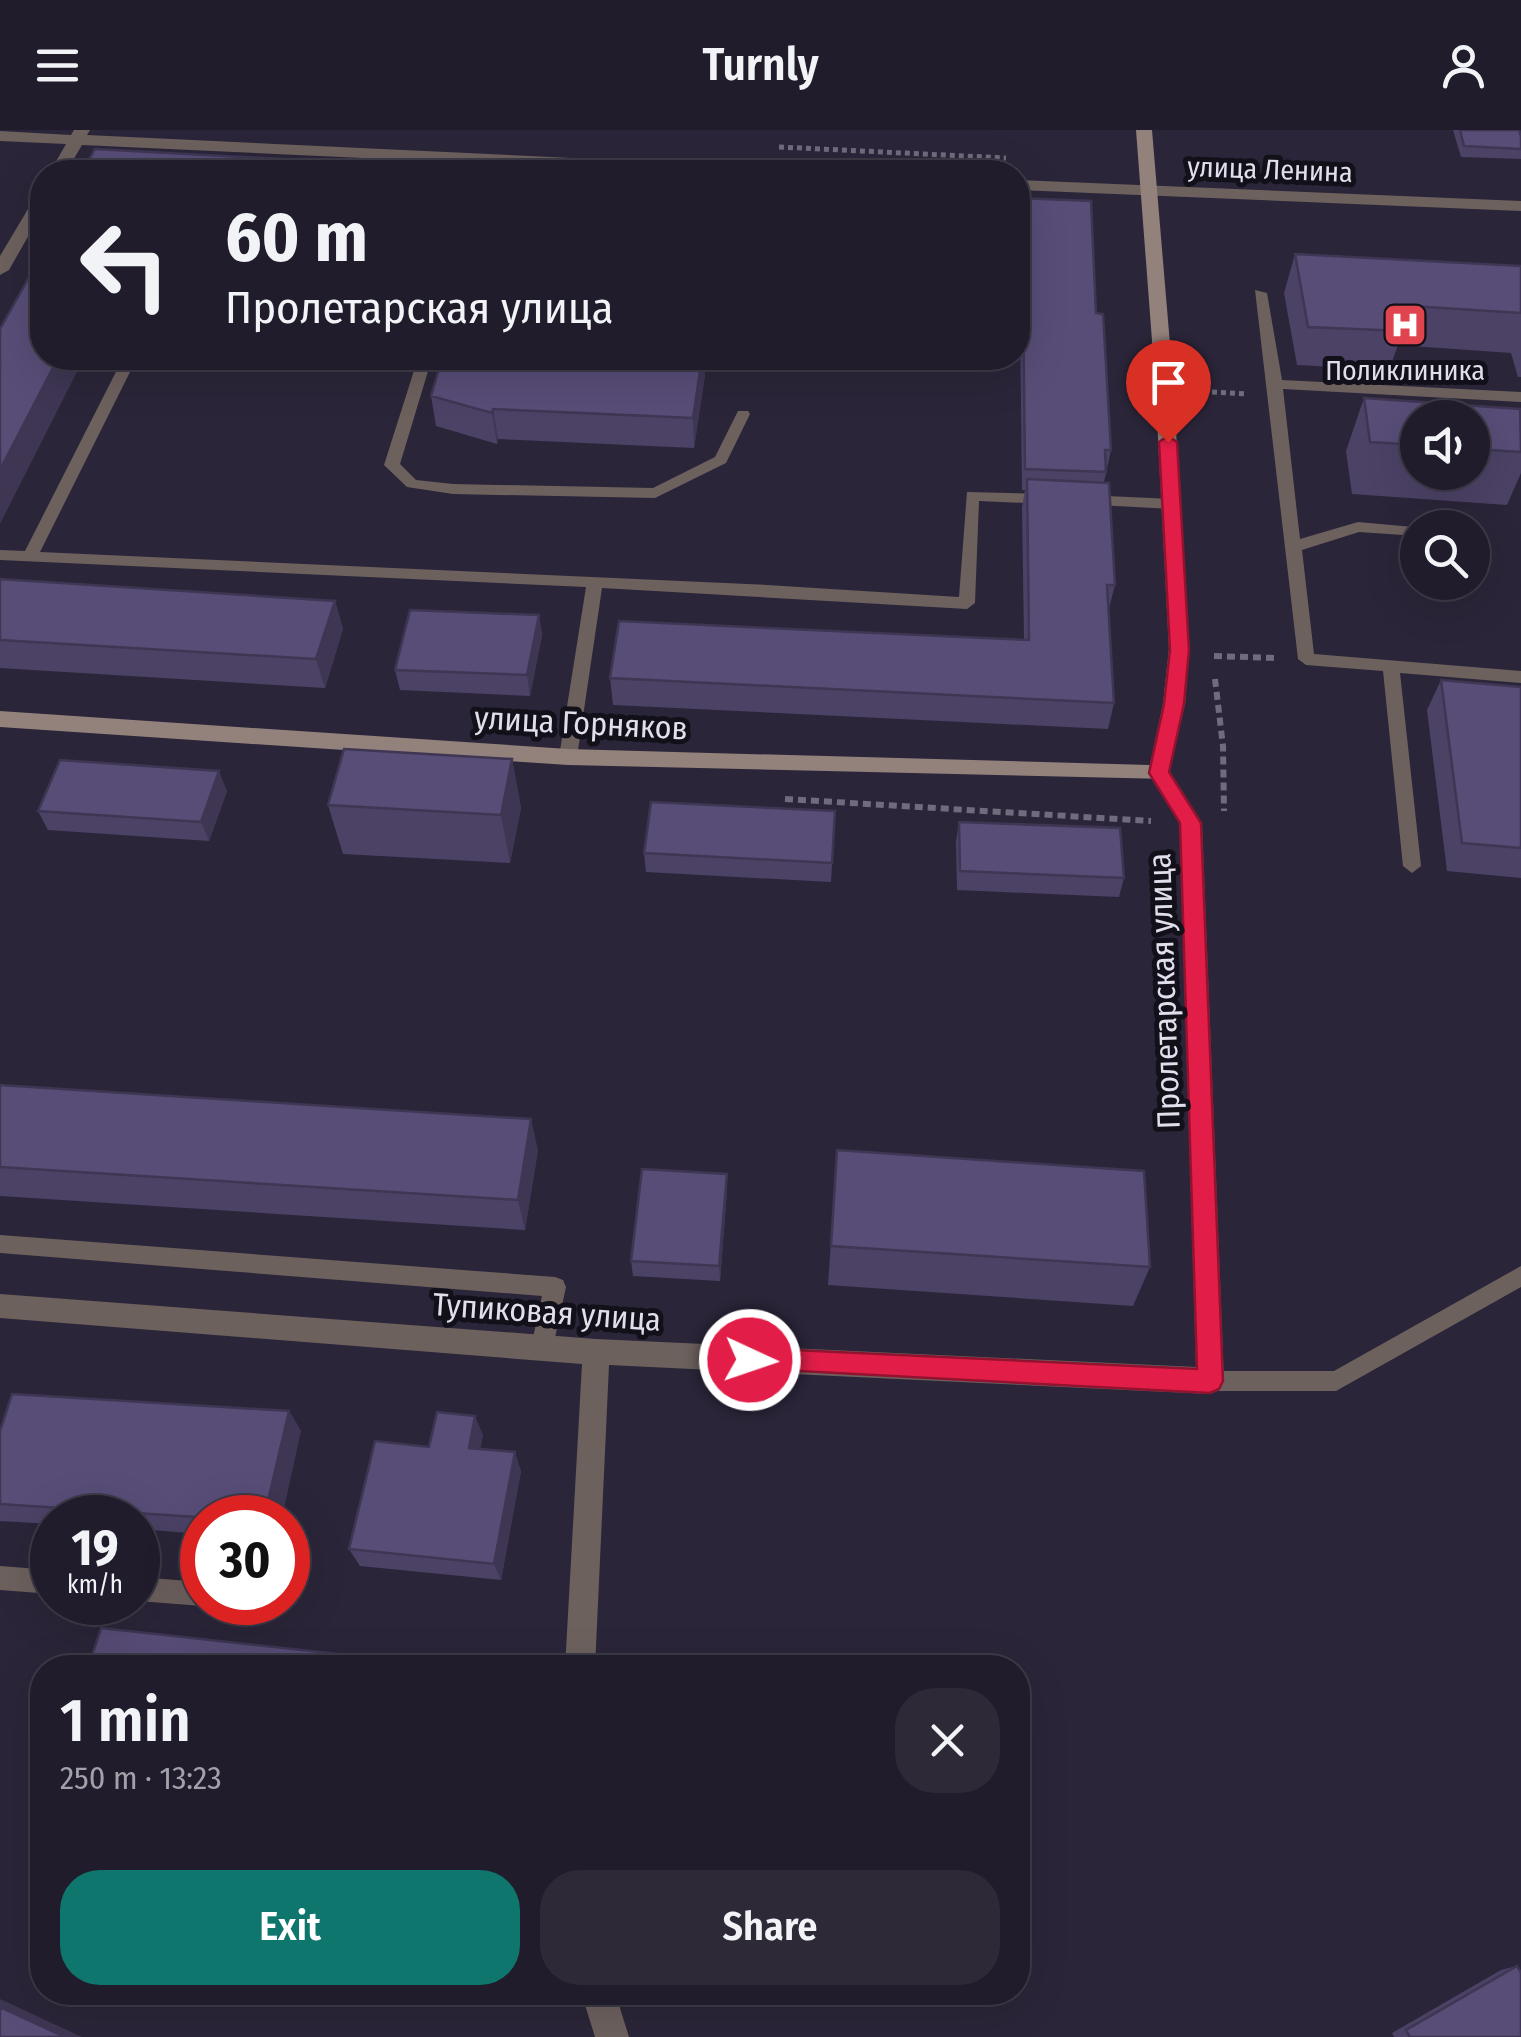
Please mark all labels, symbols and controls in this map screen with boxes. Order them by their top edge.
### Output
icon: menu [30,38,85,93]
text: Turnly [702,38,819,92]
icon: person [1436,38,1491,93]
street label: улица Ленина [1187,150,1353,189]
text: 60 m [225,196,368,280]
icon: left [60,200,190,330]
text: Пролетарская улица [225,281,614,335]
hospital icon: Поликлиника [1382,302,1428,348]
pin [1126,340,1211,443]
place label: Поликлиника [1325,354,1485,387]
icon: arrive [1141,355,1196,410]
map controls [1400,400,1490,600]
button: sound [1400,400,1490,490]
button: search [1400,510,1490,600]
street label: улица Горняков [473,698,689,748]
street label: Пролетарская улица [1140,852,1188,1130]
street label: Тупиковая улица [432,1285,662,1339]
position arrow [698,1308,802,1412]
speed limit sign: 30 [180,1495,310,1625]
text: 19 [71,1518,118,1578]
text: km/h [67,1570,123,1600]
text: 1 min [60,1685,191,1757]
button: close [895,1688,1000,1793]
text: 250 m · 13:23 [60,1759,222,1797]
button: Exit [60,1870,520,1985]
button: Share [540,1870,1000,1985]

